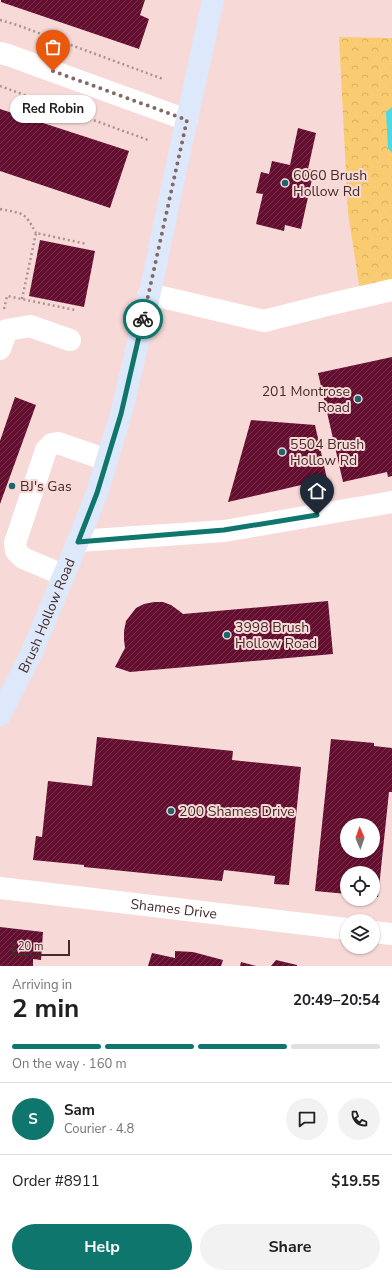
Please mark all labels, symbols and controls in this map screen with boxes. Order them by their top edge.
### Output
pin [36,30,70,71]
icon: bag [42,36,64,58]
callout: Red Robin [10,95,96,123]
text: Red Robin [22,100,84,118]
place label: 6060 Brush Hollow Rd [293,166,367,201]
marker: 6060 Brush Hollow Rd [280,178,290,188]
courier [123,299,163,339]
icon: bike [132,308,154,330]
place label: 201 Montrose Road [262,382,350,417]
marker: 201 Montrose Road [353,394,363,404]
place label: 5504 Brush Hollow Rd [290,435,364,470]
marker: 5504 Brush Hollow Rd [277,447,287,457]
pin [300,474,334,515]
place label: BJ's Gas [20,477,72,496]
icon: home [306,480,328,502]
marker: BJ's Gas [7,481,17,491]
street label: Brush Hollow Road [14,555,80,676]
place label: 3998 Brush Hollow Road [235,618,317,653]
marker: 3998 Brush Hollow Road [222,630,232,640]
place label: 200 Shames Drive [179,802,295,821]
marker: 200 Shames Drive [166,806,176,816]
north arrow [340,818,380,858]
map controls [340,818,380,954]
button: locate [340,866,380,906]
street label: Shames Drive [129,894,218,924]
button: layers [340,914,380,954]
scale bar [12,938,70,957]
text: 20 m [18,939,43,954]
text: Arriving in [12,976,72,994]
text: 20:49–20:54 [293,990,380,1010]
text: 2 min [12,991,79,1026]
text: On the way · 160 m [12,1055,127,1073]
button: chat [286,1098,328,1140]
button: phone [338,1098,380,1140]
text: Sam [64,1100,95,1120]
text: S [28,1109,38,1129]
text: Courier · 4.8 [64,1120,134,1138]
text: Order #8911 [12,1171,100,1191]
text: $19.55 [331,1171,380,1191]
button: Help [12,1224,192,1270]
button: Share [200,1224,380,1270]

